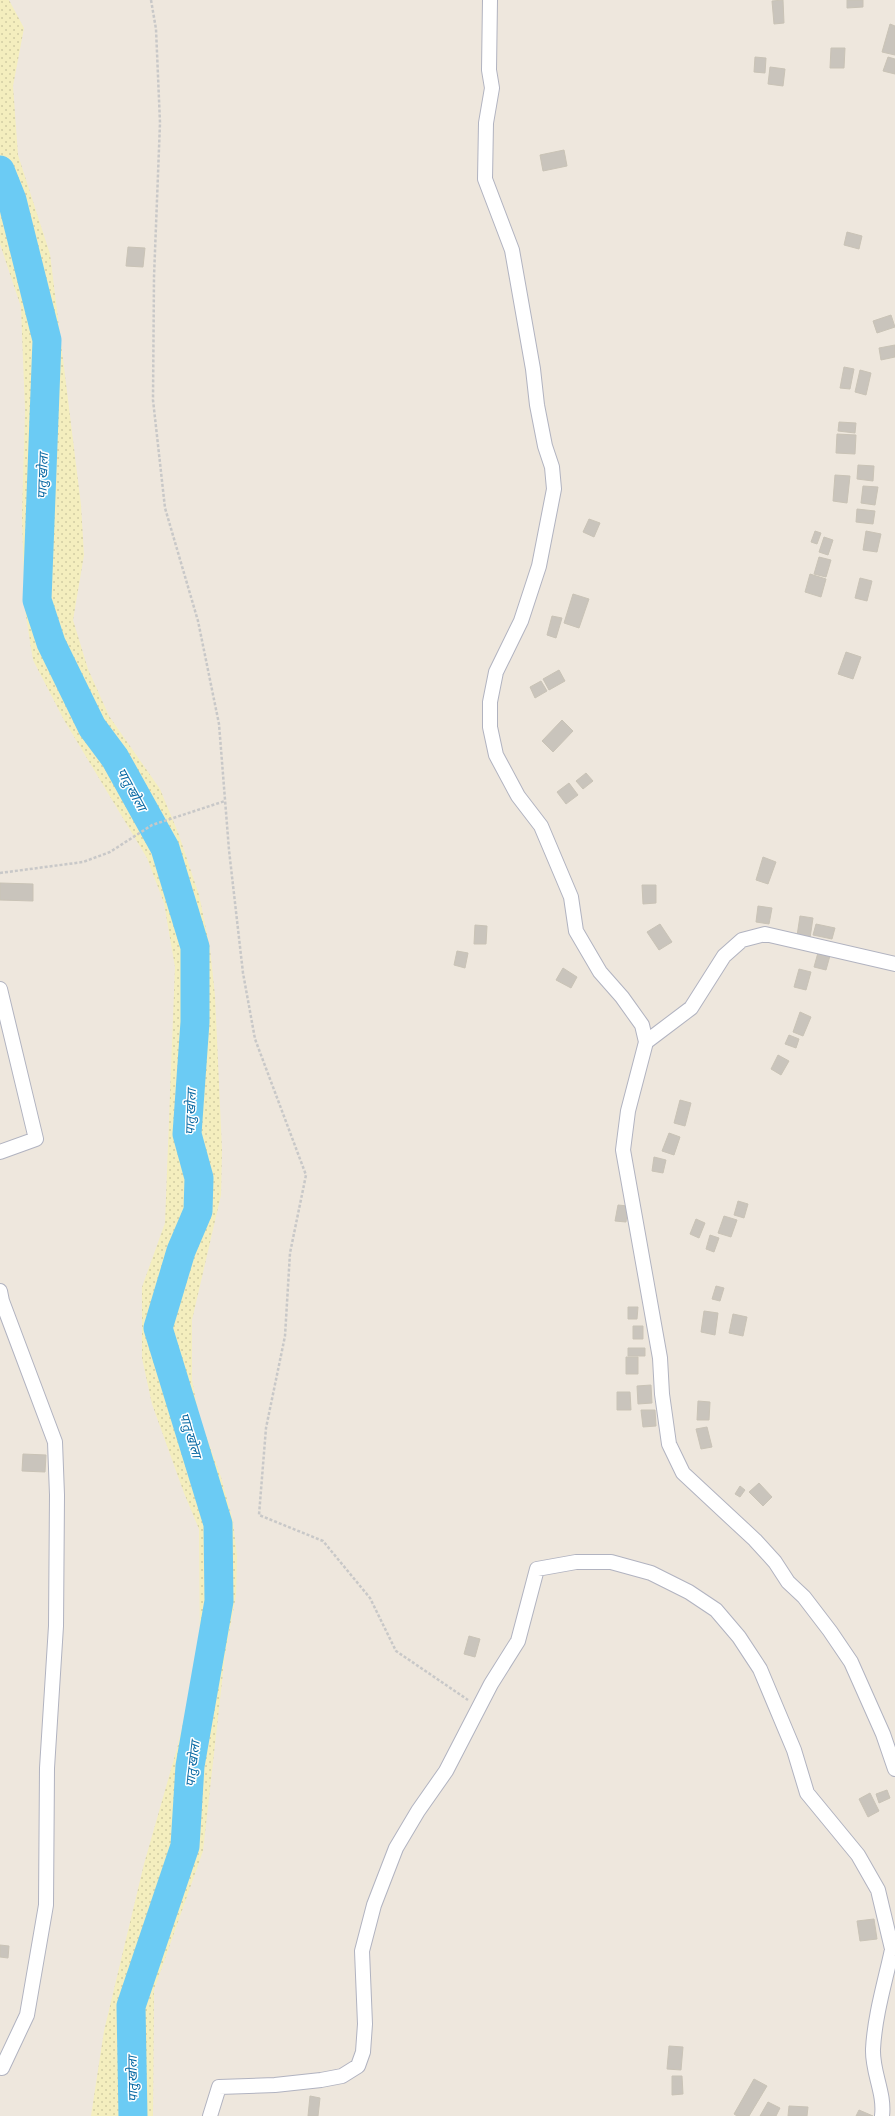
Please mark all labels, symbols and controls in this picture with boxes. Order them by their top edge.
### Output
water label: पातु खोला [34,450,52,499]
water label: पातु खोला [113,765,151,816]
water label: पातु खोला [182,1086,200,1135]
water label: पातु खोला [176,1411,205,1462]
water label: पातु खोला [182,1738,204,1788]
water label: पातु खोला [125,2053,141,2102]

